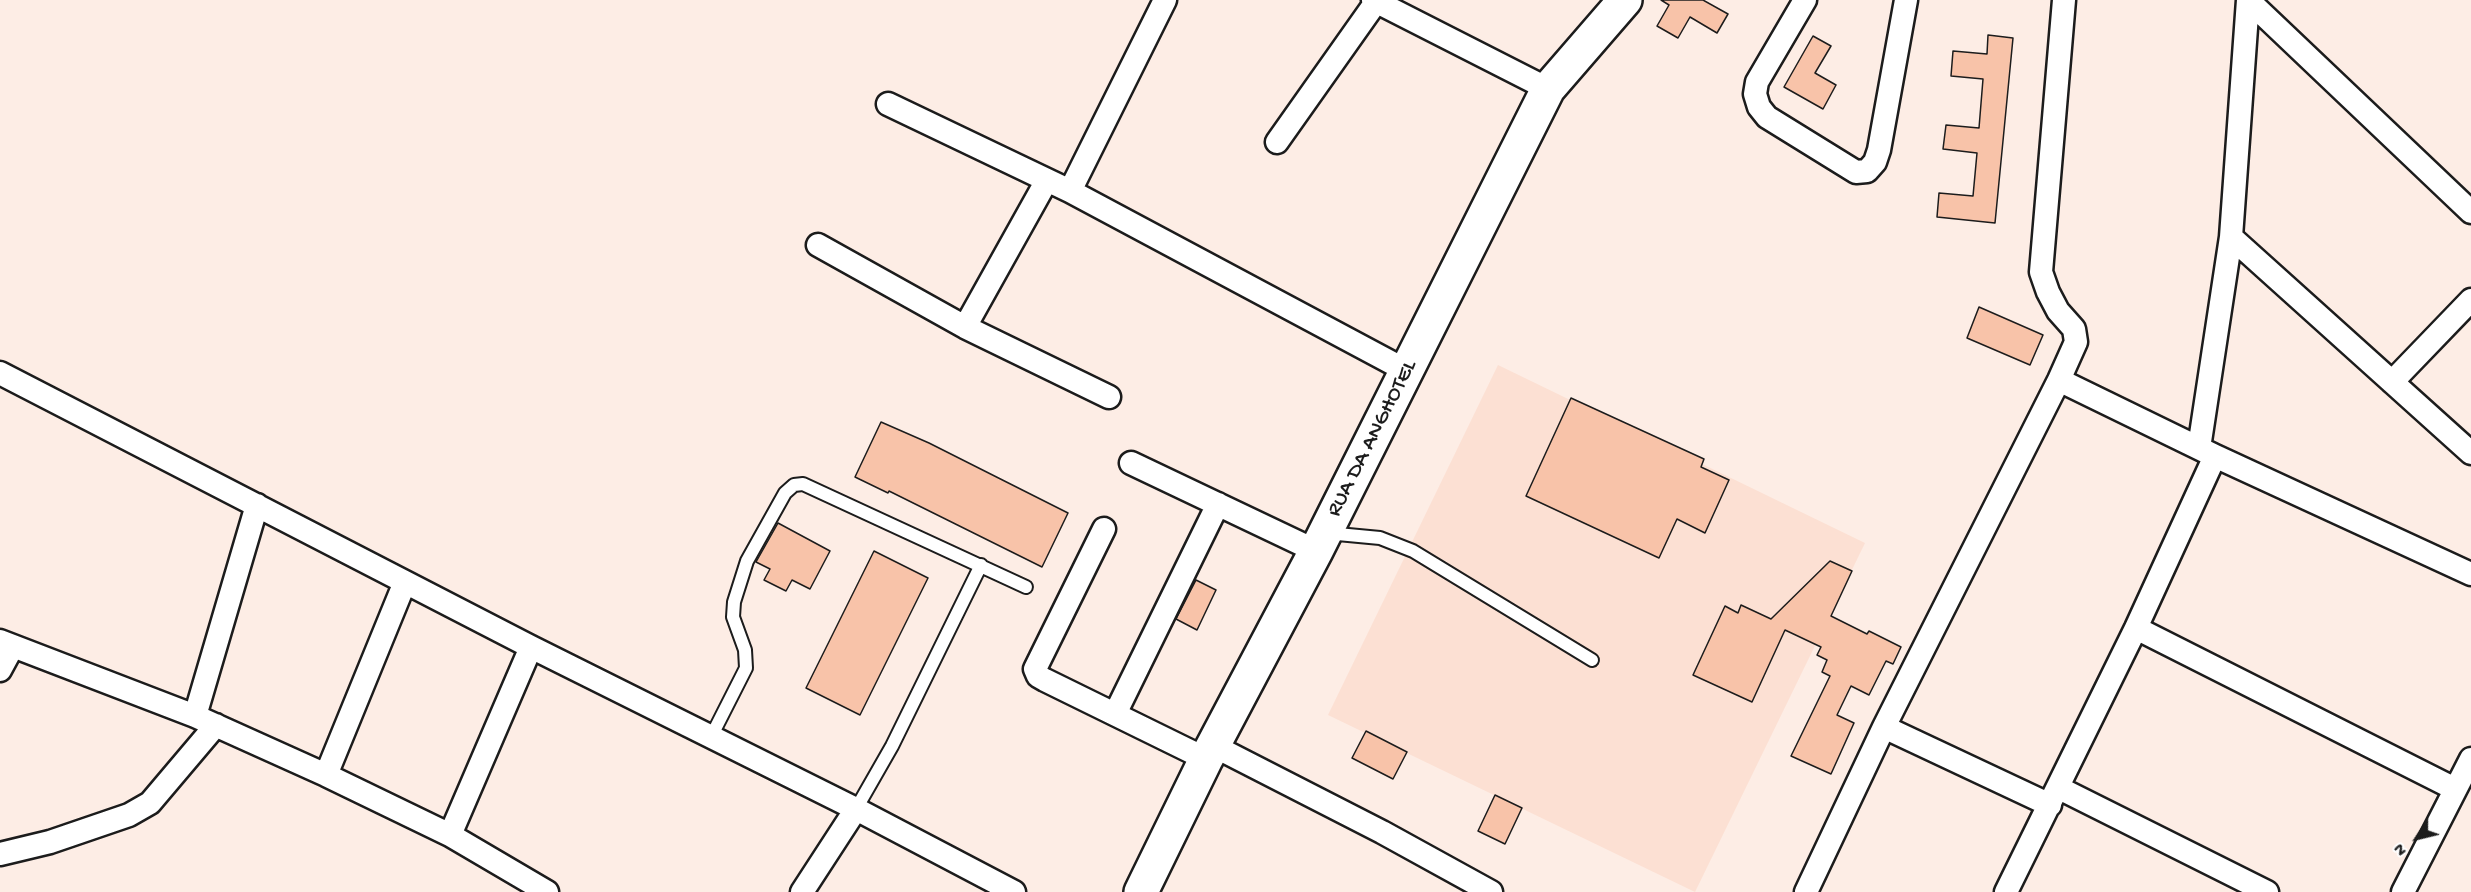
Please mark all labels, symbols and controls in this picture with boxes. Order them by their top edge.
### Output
street label: RUA DA ANGHOTEL [1322,356,1424,522]
north arrow [2387,808,2447,868]
text: N [2391,839,2413,858]

